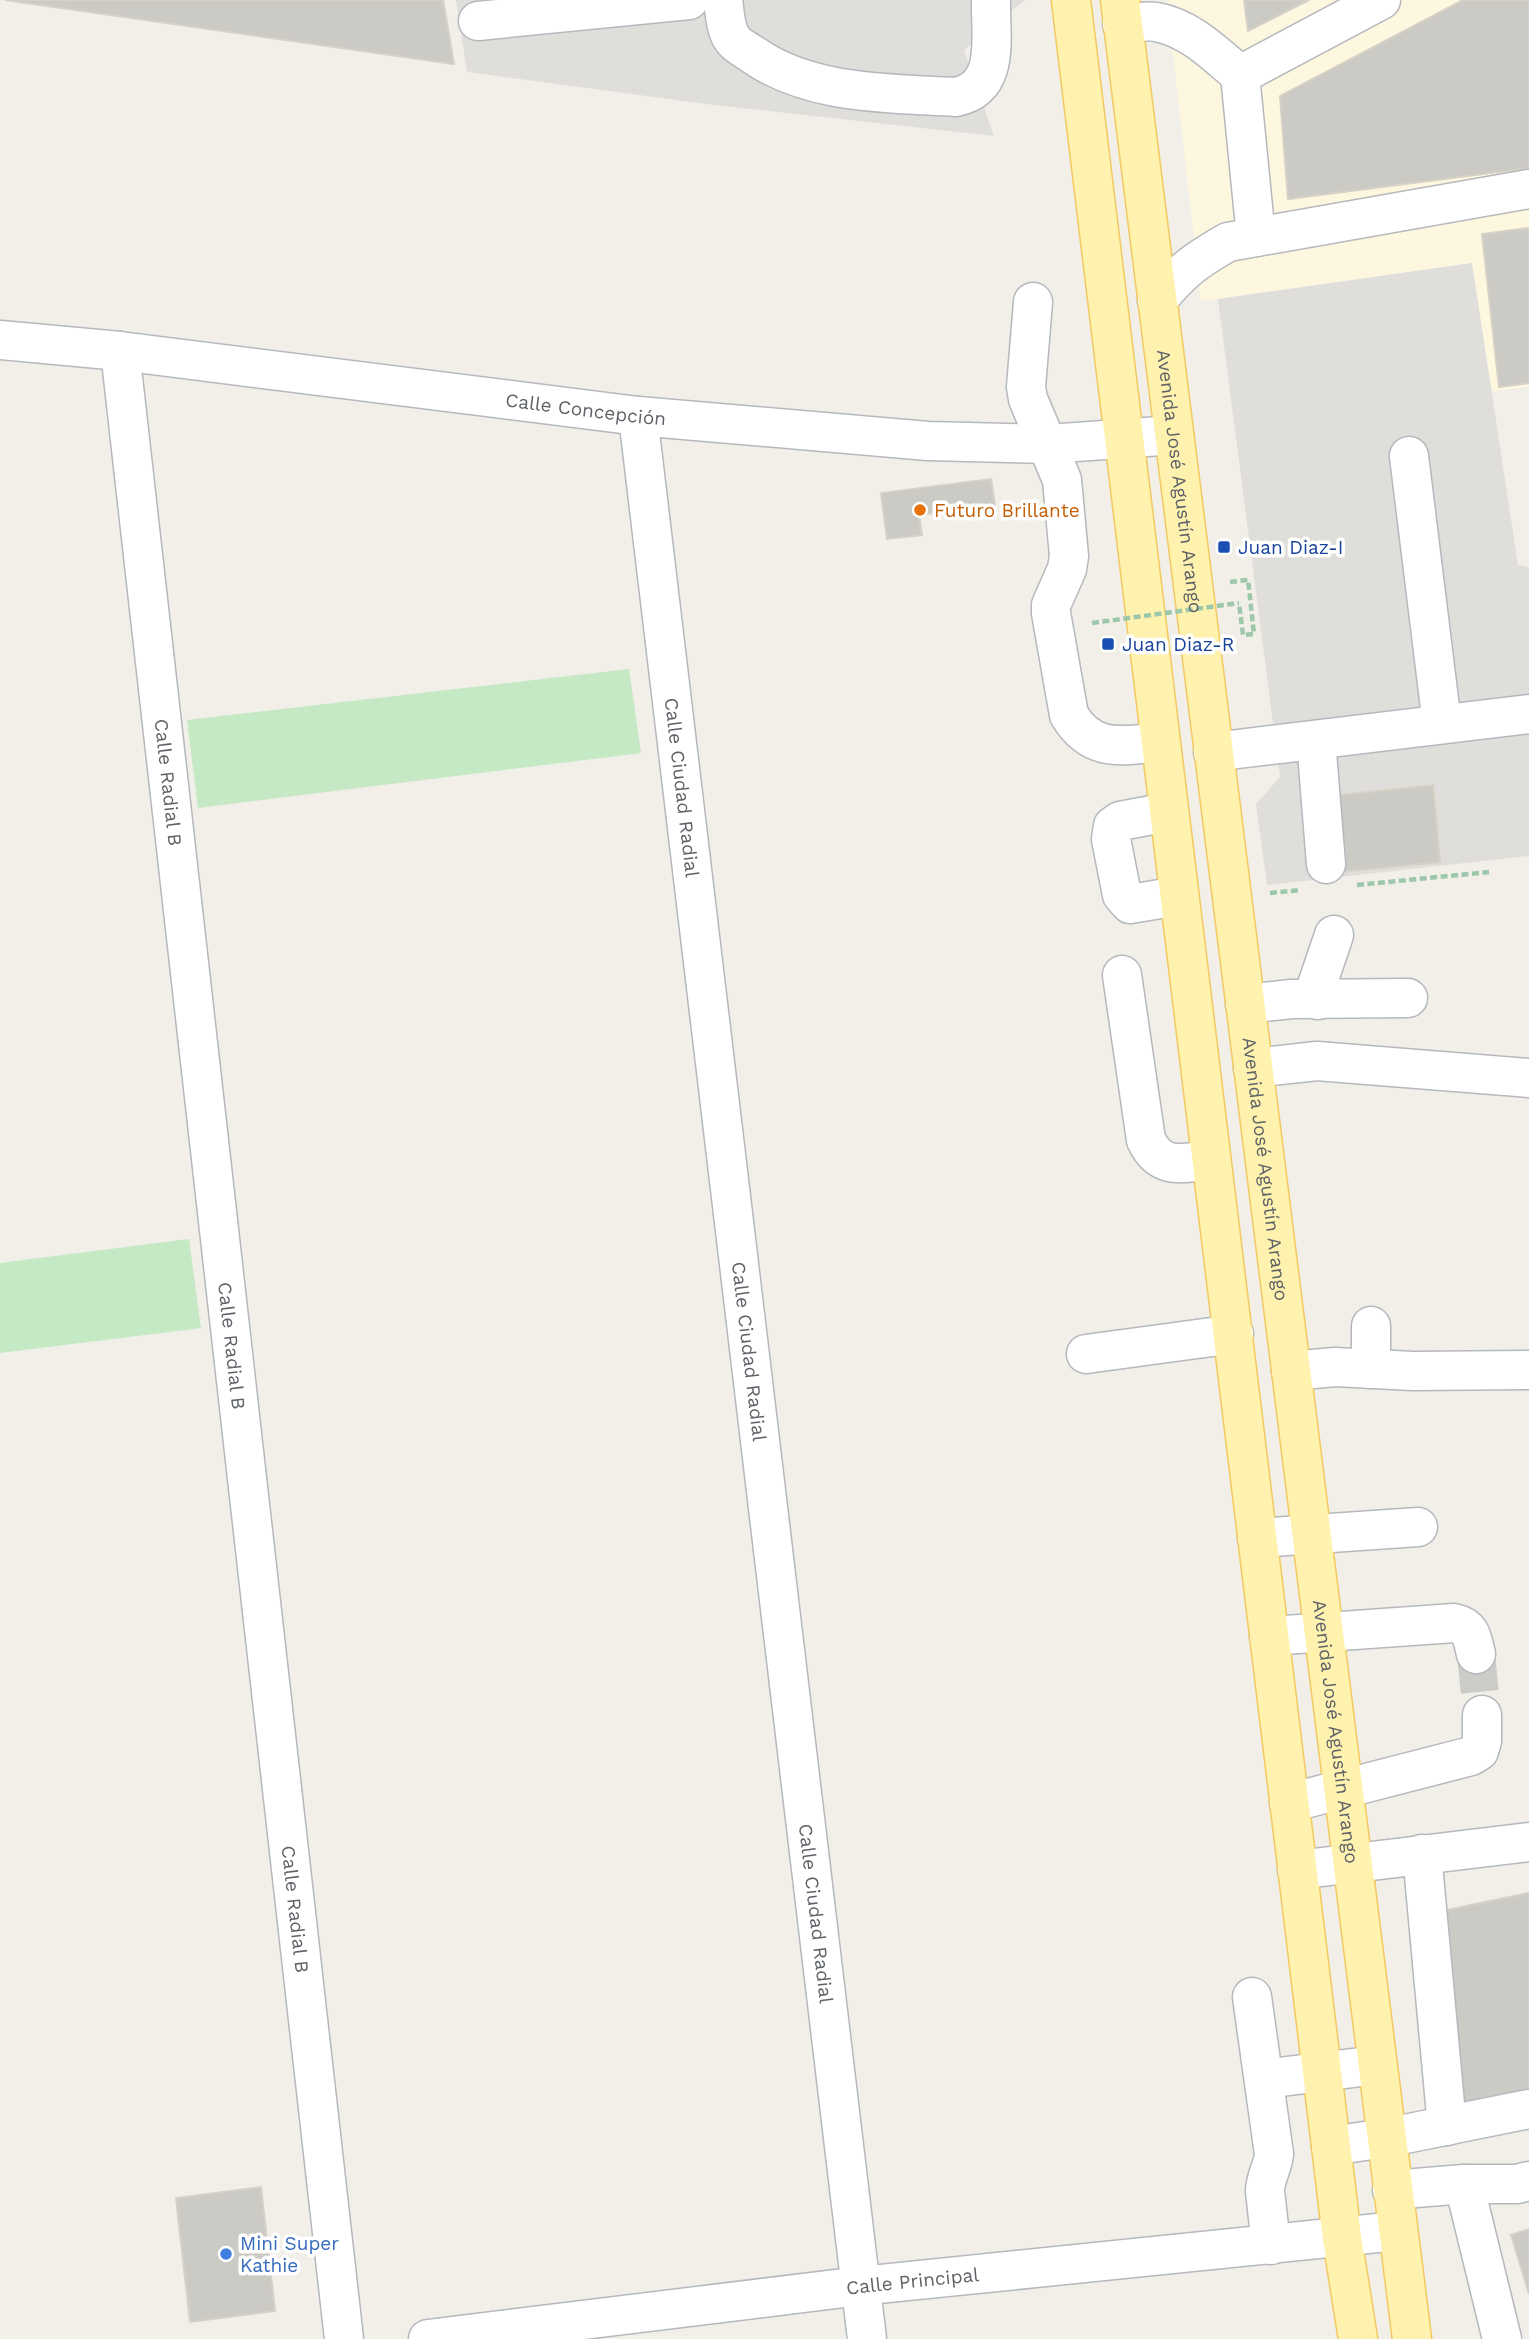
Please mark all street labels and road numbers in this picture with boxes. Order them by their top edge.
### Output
street label: Avenida José Agustín Arango [1152,348,1208,614]
street label: Calle Concepción [504,388,667,430]
street label: Calle Ciudad Radial [660,696,704,879]
street label: Calle Radial B [150,717,187,847]
street label: Avenida José Agustín Arango [1238,1036,1294,1302]
street label: Calle Ciudad Radial [727,1260,772,1443]
street label: Calle Radial B [213,1281,251,1411]
street label: Avenida José Agustín Arango [1308,1598,1364,1865]
street label: Calle Ciudad Radial [794,1822,838,2005]
street label: Calle Radial B [277,1844,314,1974]
street label: Calle Principal [845,2262,980,2299]

